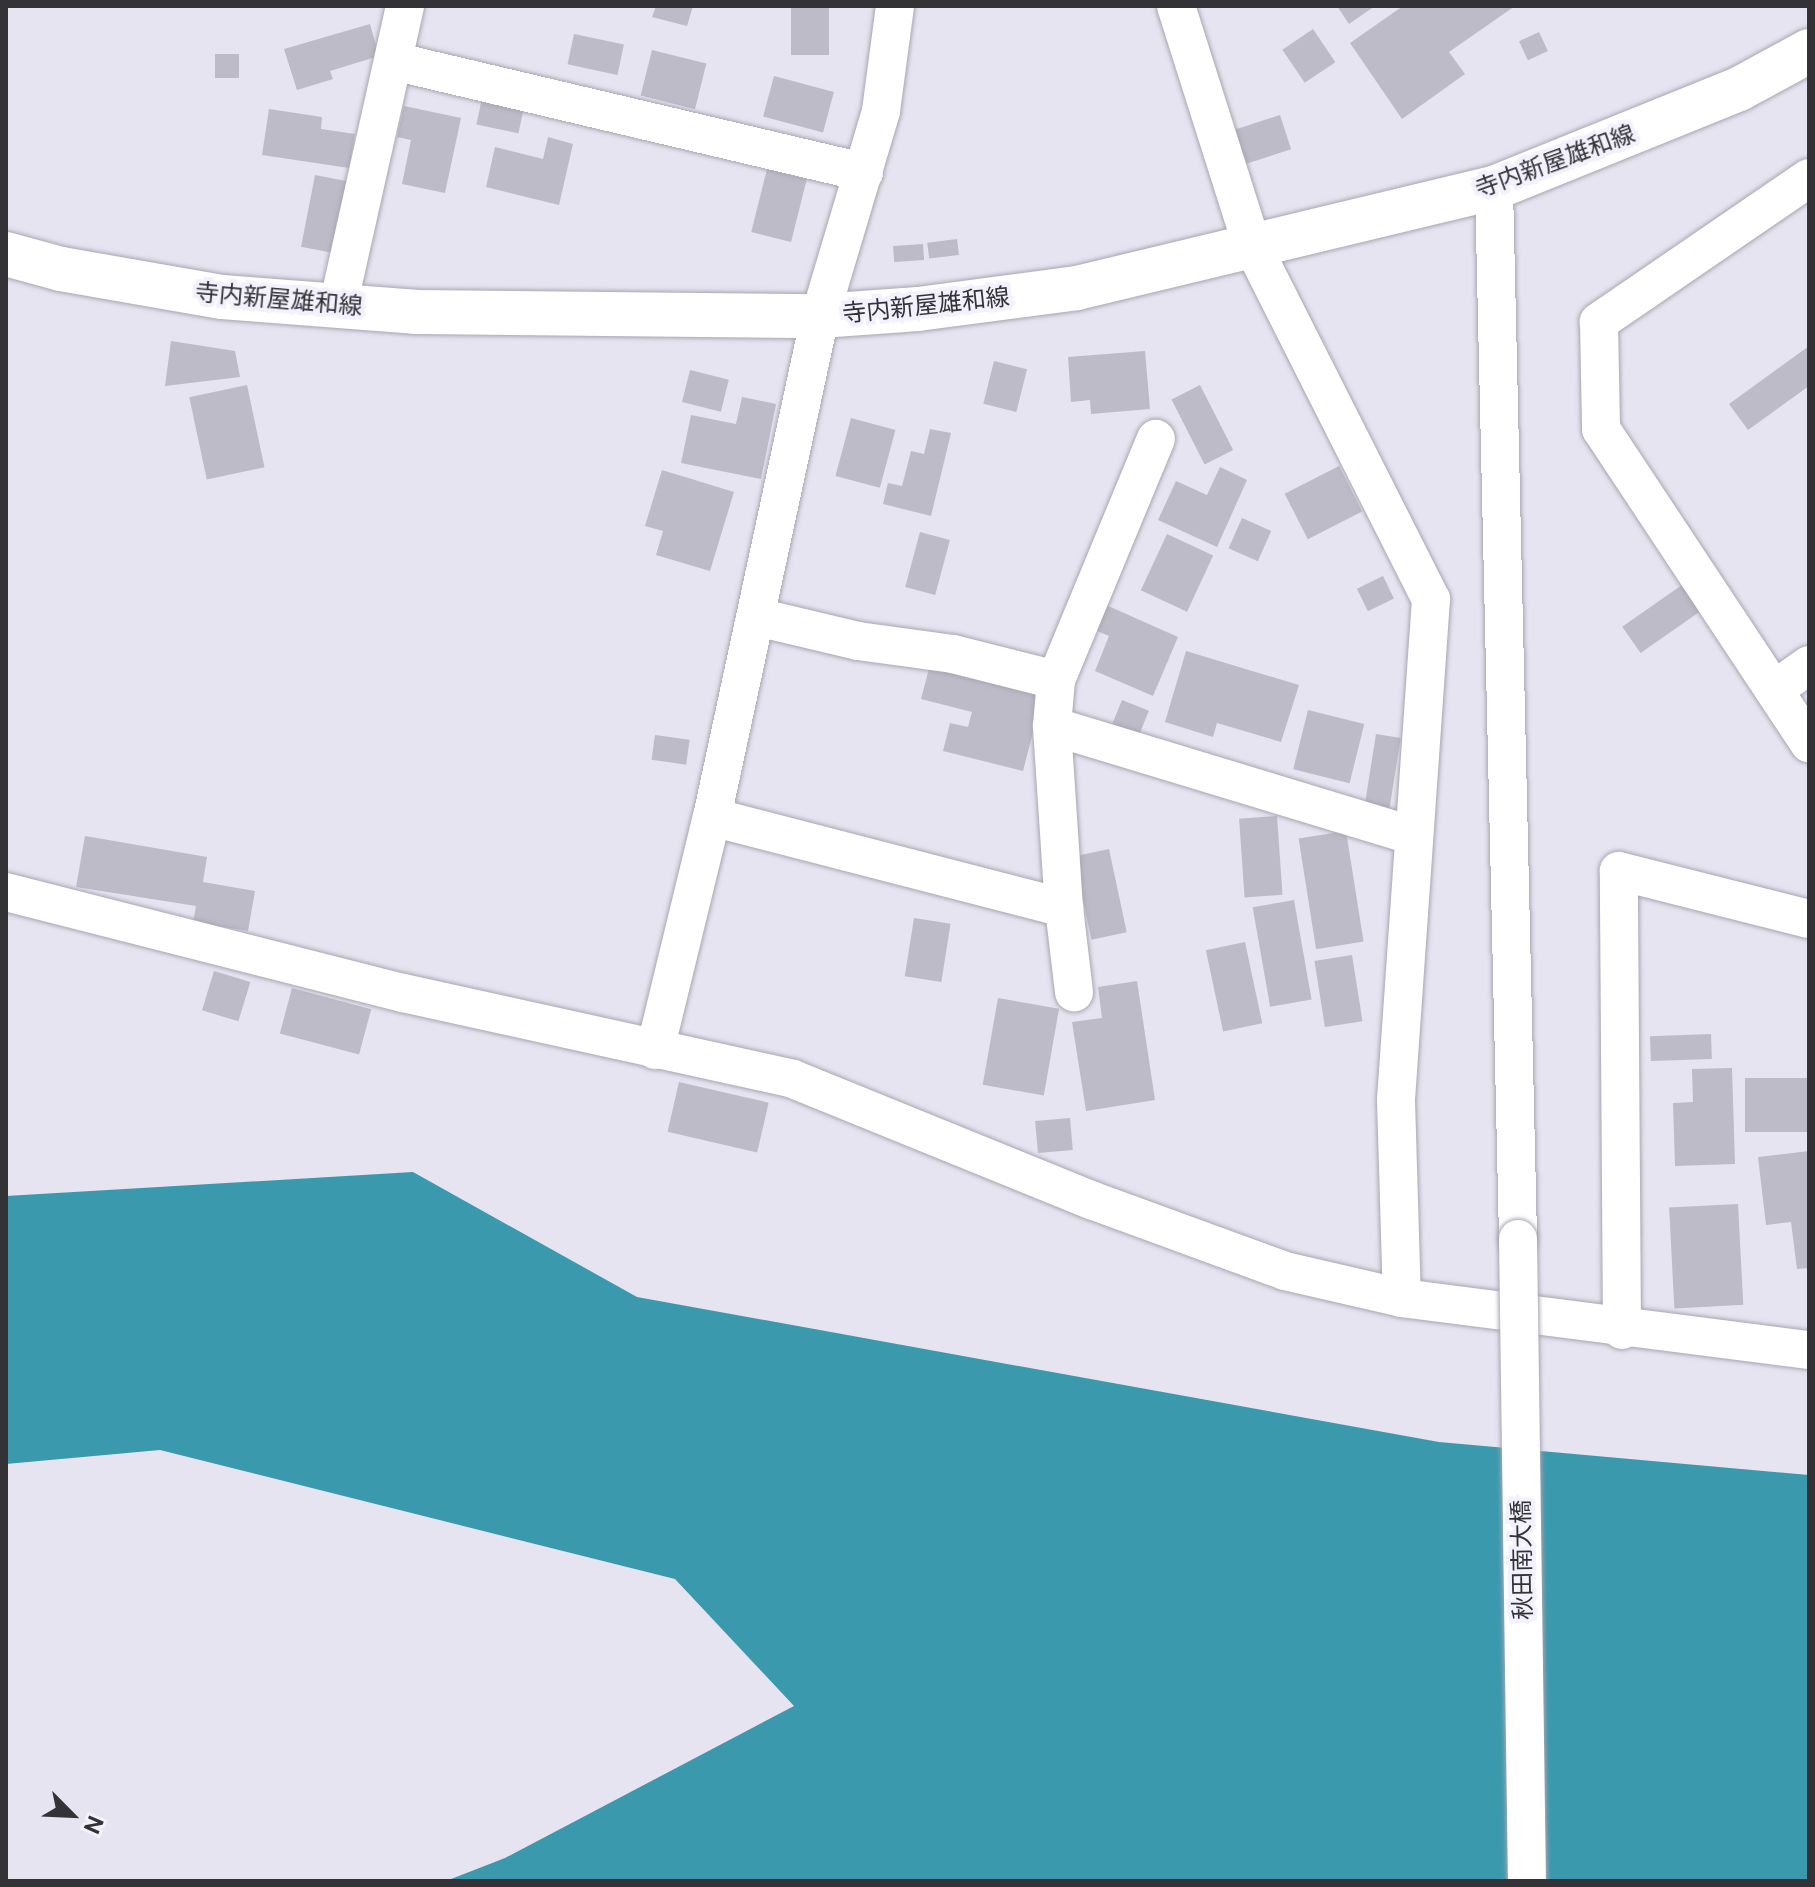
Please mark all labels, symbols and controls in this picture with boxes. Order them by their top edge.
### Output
street label: 寺内新屋雄和線 [1471,119,1639,203]
street label: 寺内新屋雄和線 [194,277,364,321]
street label: 寺内新屋雄和線 [841,282,1011,328]
street label: 秋田南大橋 [1507,1500,1537,1620]
north arrow [32,1775,112,1855]
text: N [79,1812,109,1838]

